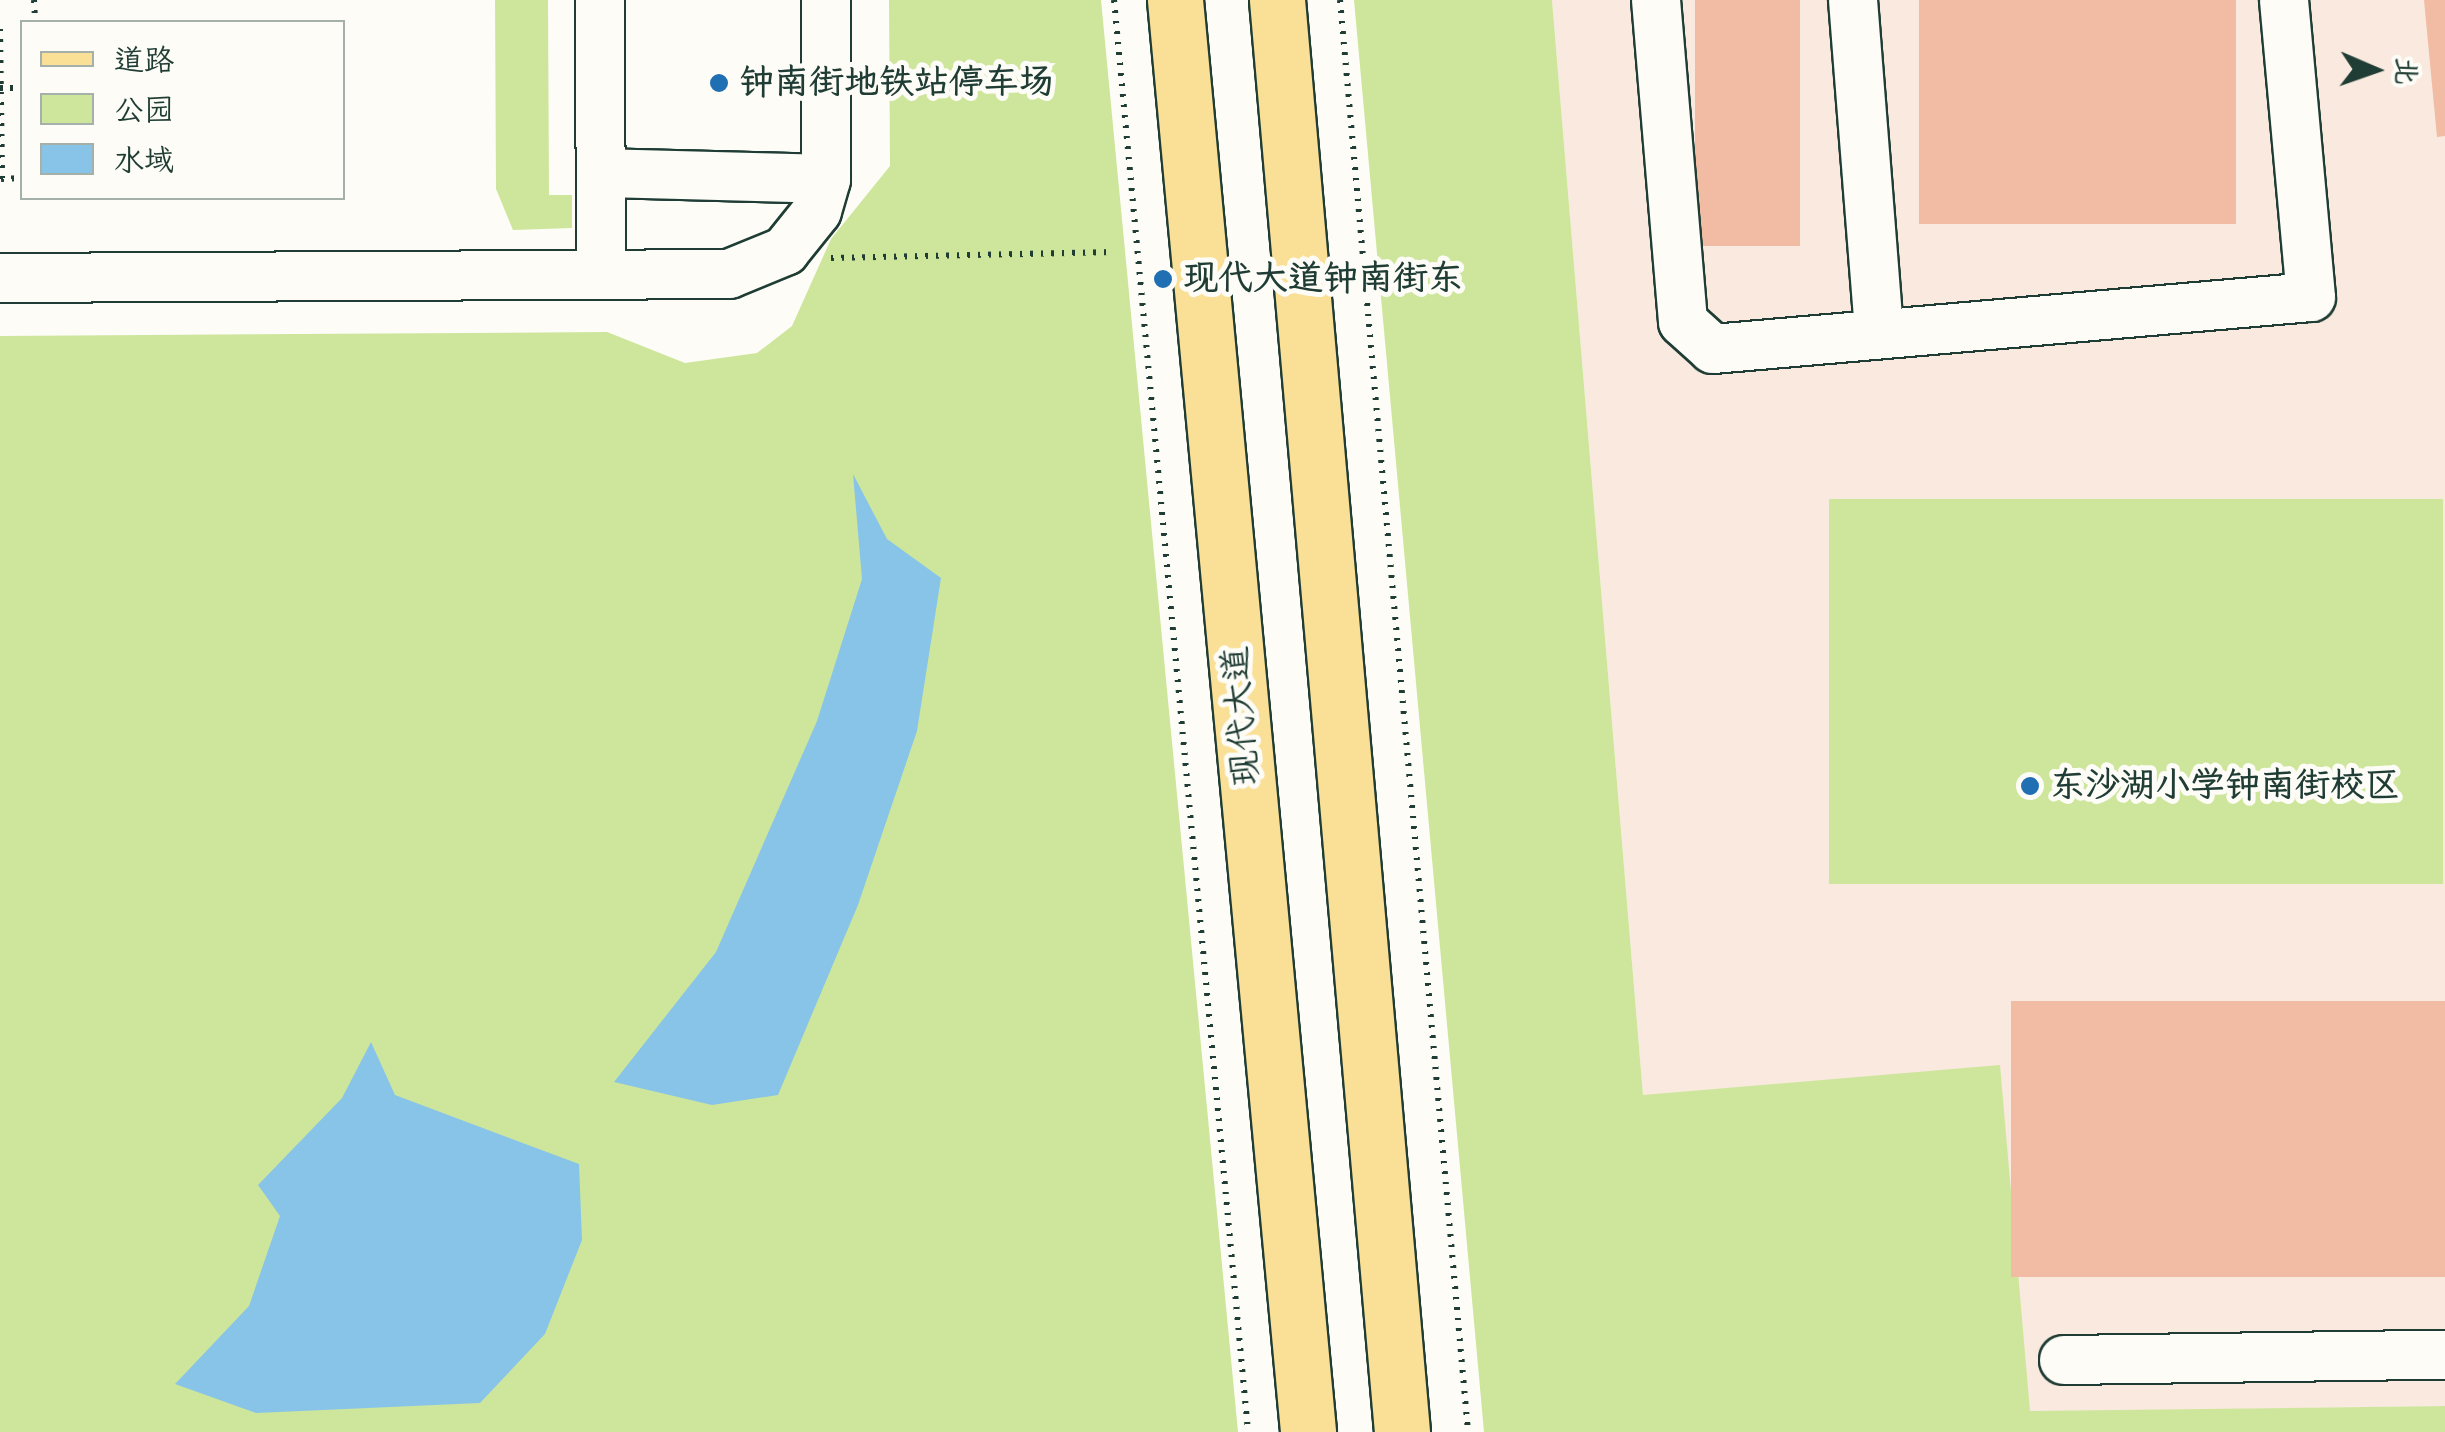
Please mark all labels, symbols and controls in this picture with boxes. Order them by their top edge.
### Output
legend [20,20,345,200]
north arrow [2325,20,2425,120]
text: 道路 [114,43,174,79]
text: 北 [2389,56,2422,86]
place label: 钟南街地铁站停车场 [739,62,1054,104]
marker: 钟南街地铁站停车场 [708,72,730,94]
text: 公园 [114,93,174,129]
text: 水域 [114,143,174,179]
place label: 现代大道钟南街东 [1183,258,1463,300]
marker: 现代大道钟南街东 [1152,268,1174,290]
street label: 现代大道 [1215,644,1269,788]
place label: 东沙湖小学钟南街校区 [2050,765,2400,807]
marker: 东沙湖小学钟南街校区 [2019,775,2041,797]

